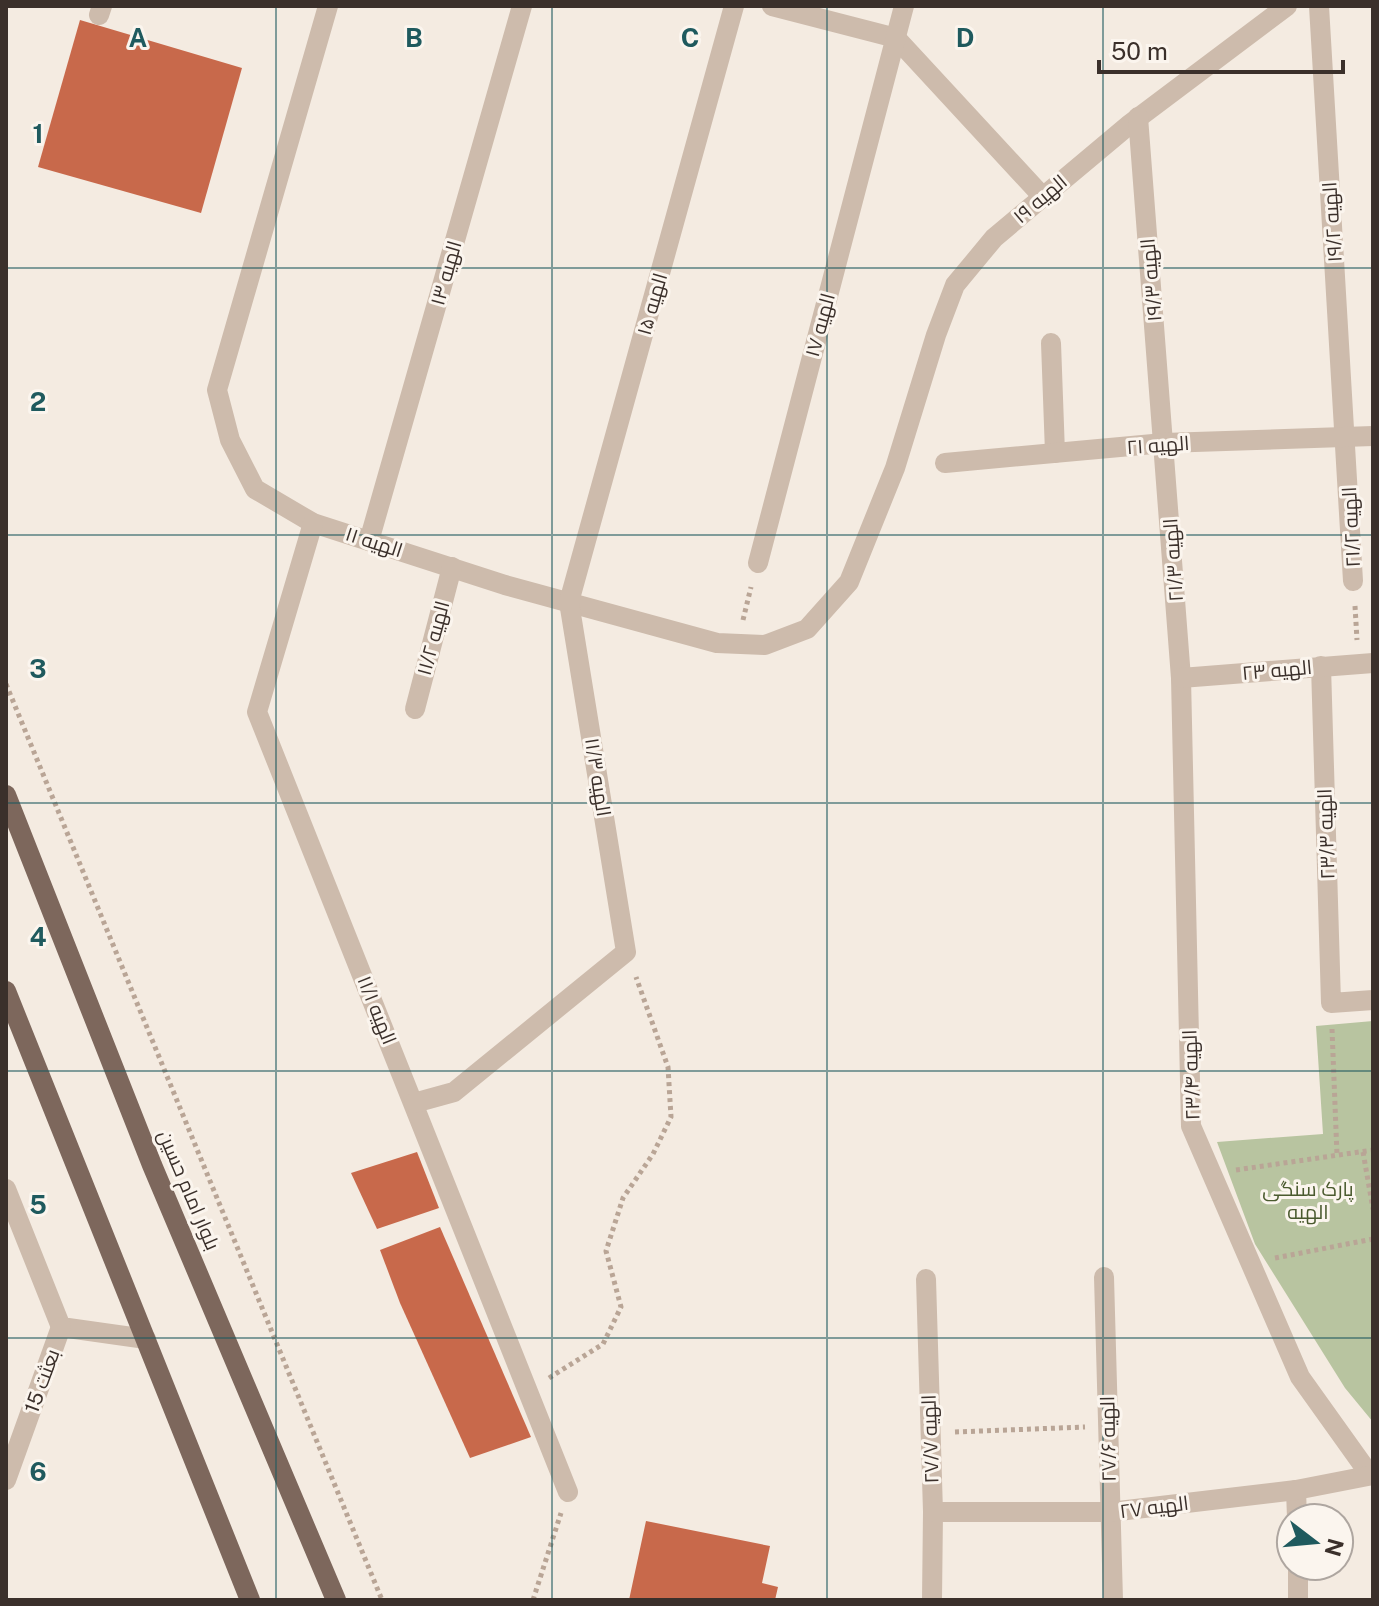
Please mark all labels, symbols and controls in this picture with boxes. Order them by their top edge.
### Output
text: A [129,22,148,53]
text: B [405,22,423,53]
text: C [681,22,699,53]
text: D [956,22,974,53]
scale bar [1099,24,1343,74]
text: 50 m [1111,37,1168,65]
text: 1 [32,118,44,149]
street label: الهیه ۱۹ [1008,170,1072,229]
street label: الهیه ۱۹/۲ [1317,181,1348,263]
street label: الهیه ۱۹/۳ [1135,237,1168,323]
street label: الهیه ۱۳ [425,238,468,308]
street label: الهیه ۱۵ [632,270,673,338]
street label: الهیه ۱۷ [800,290,841,360]
text: 2 [30,386,46,417]
street label: الهیه ۲۱ [1126,431,1190,460]
street label: الهیه ۲۱/۲ [1337,486,1366,568]
street label: الهیه ۲۱/۳ [1158,517,1189,603]
street label: الهیه ۱۱ [342,522,406,563]
street label: الهیه ۱۱/۲ [412,598,455,678]
text: 3 [29,653,47,684]
street label: الهیه ۲۳ [1241,655,1313,686]
street label: الهیه ۱۱/۳ [579,736,616,818]
street label: الهیه ۲۳/۳ [1312,788,1341,880]
text: 4 [29,921,47,952]
street label: الهیه ۱۱/۱ [351,972,402,1048]
street label: الهیه ۲۳/۴ [1177,1029,1206,1121]
street label: بلوار امام حسین [151,1126,225,1254]
park label: پارک سنگی الهیه [1262,1177,1354,1225]
text: 5 [29,1189,47,1220]
street label: بعثت 15 [19,1346,65,1416]
street label: الهیه ۲۷/۷ [916,1394,945,1484]
street label: الهیه ۲۷/۶ [1095,1396,1122,1482]
text: 6 [29,1456,47,1487]
street label: الهیه ۲۷ [1118,1491,1190,1524]
north arrow [1275,1502,1355,1582]
text: N [1319,1536,1349,1559]

